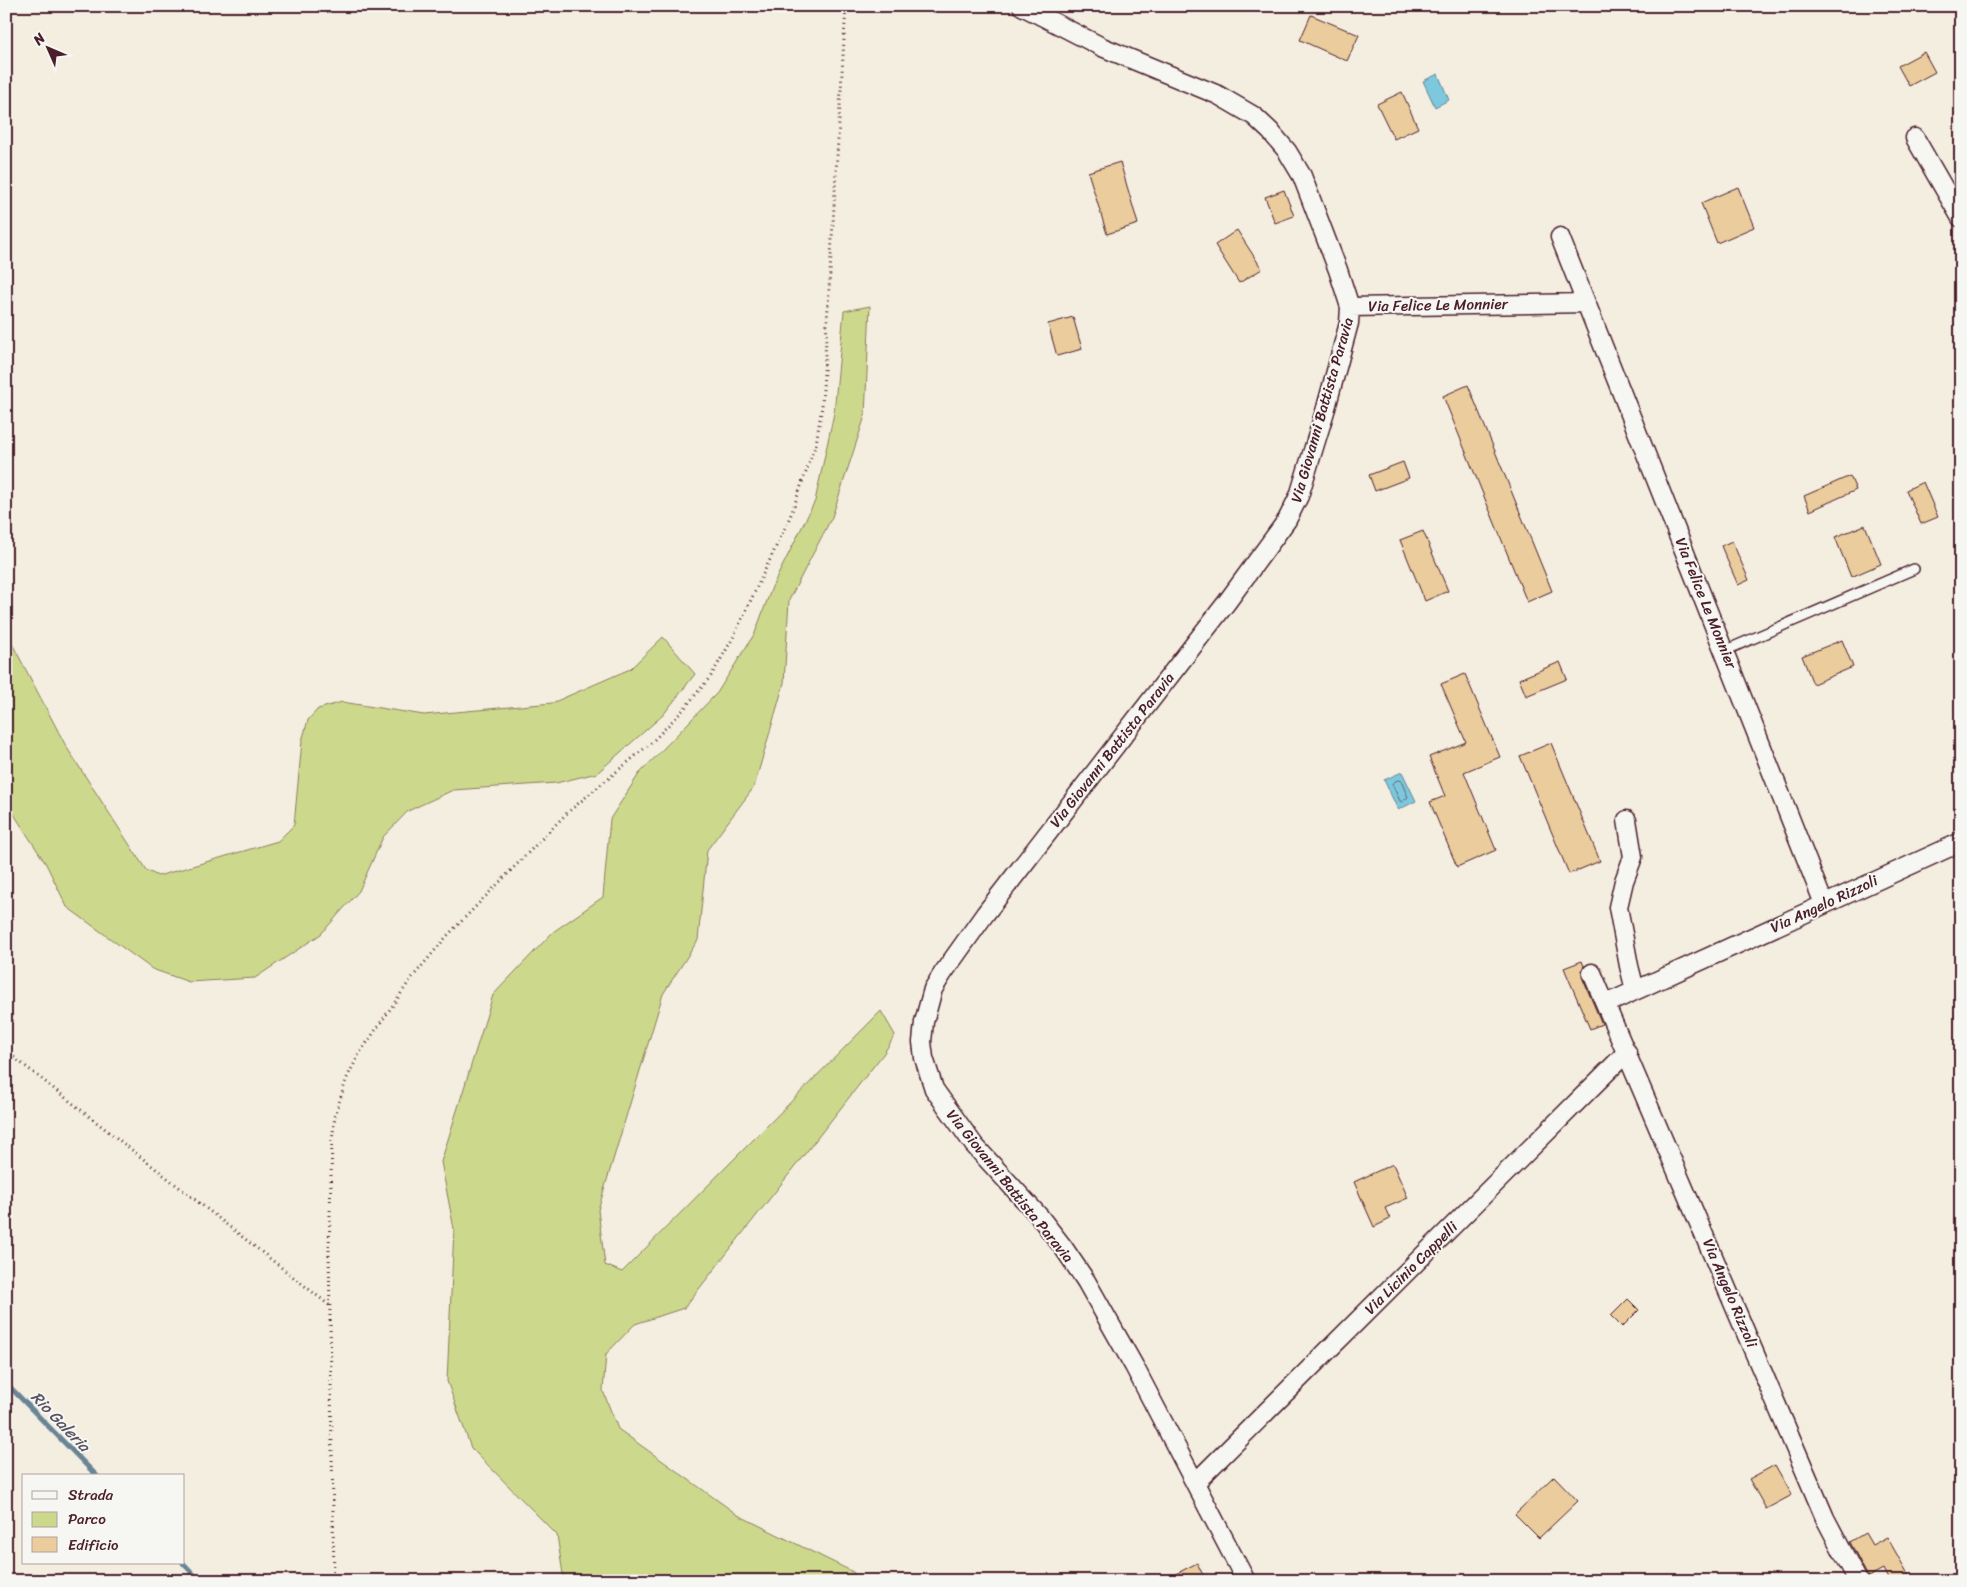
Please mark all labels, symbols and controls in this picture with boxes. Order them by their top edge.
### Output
north arrow [22,22,72,72]
text: N [26,27,52,52]
street label: Via Felice Le Monnier [1368,291,1509,319]
street label: Via Giovanni Battista Paravia [1283,314,1361,506]
street label: Via Felice Le Monnier [1668,533,1745,673]
street label: Via Giovanni Battista Paravia [1043,666,1182,834]
street label: Via Angelo Rizzoli [1766,867,1883,940]
street label: Via Giovanni Battista Paravia [940,1103,1081,1269]
street label: Via Licinio Cappelli [1358,1214,1465,1321]
street label: Via Angelo Rizzoli [1695,1234,1765,1352]
water label: Rio Galeria [24,1384,99,1460]
legend [22,1474,185,1564]
text: Strada [68,1482,114,1508]
text: Parco [68,1506,106,1532]
text: Edificio [68,1532,119,1558]

